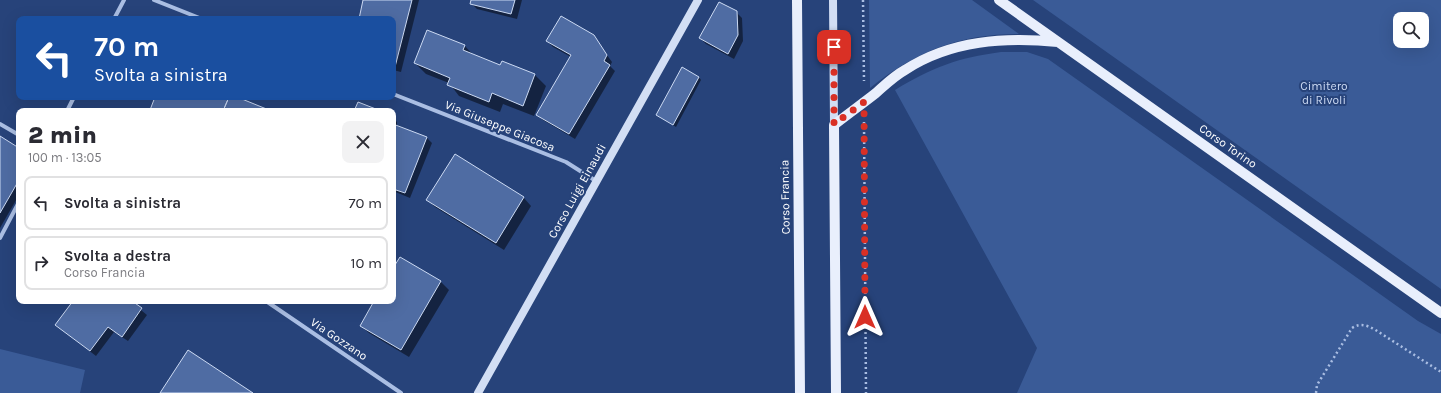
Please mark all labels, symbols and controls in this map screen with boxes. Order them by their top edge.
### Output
map controls [1393,12,1429,48]
button: search [1393,12,1429,48]
text: 70 m [94,30,159,63]
pin [817,30,851,64]
icon: left [28,32,80,84]
icon: arrive [823,36,845,58]
text: Svolta a sinistra [94,64,228,86]
park label: Cimitero di Rivoli [1300,79,1348,107]
street label: Via Giuseppe Giacosa [443,98,557,154]
text: 2 min [28,121,97,149]
button: close [342,121,384,163]
street label: Corso Torino [1196,121,1260,171]
street label: Corso Luigi Einaudi [545,141,609,241]
text: 100 m · 13:05 [28,150,102,165]
street label: Corso Francia [777,159,793,235]
icon: left [30,192,52,214]
text: Svolta a sinistra [64,194,181,212]
text: 70 m [348,194,382,212]
text: Svolta a destra [64,247,171,265]
icon: right [30,252,52,274]
text: 10 m [351,254,382,272]
text: Corso Francia [64,265,145,280]
position arrow [844,296,886,338]
street label: Via Gozzano [308,315,370,363]

